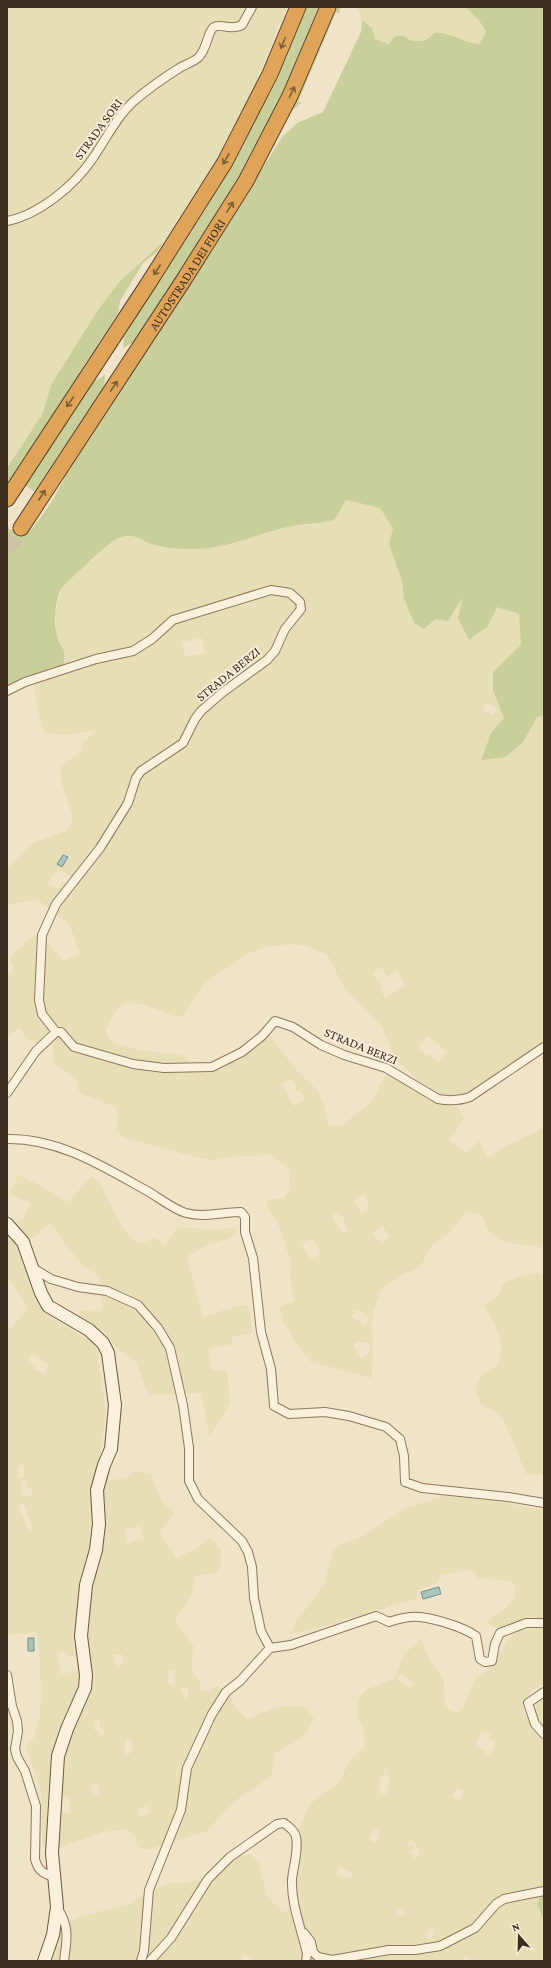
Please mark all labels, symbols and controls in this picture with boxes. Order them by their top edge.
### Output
one-way arrow [279,37,287,49]
one-way arrow [288,87,296,99]
street label: STRADA SORI [71,96,125,162]
one-way arrow [221,153,229,165]
one-way arrow [226,202,234,213]
street label: AUTOSTRADA DEI FIORI [145,216,228,333]
one-way arrow [153,264,161,275]
one-way arrow [109,381,118,392]
one-way arrow [66,396,74,408]
one-way arrow [39,489,47,501]
street label: STRADA BERZI [193,644,263,704]
street label: STRADA BERZI [322,1024,400,1068]
north arrow [499,1916,539,1956]
text: N [510,1920,522,1934]

